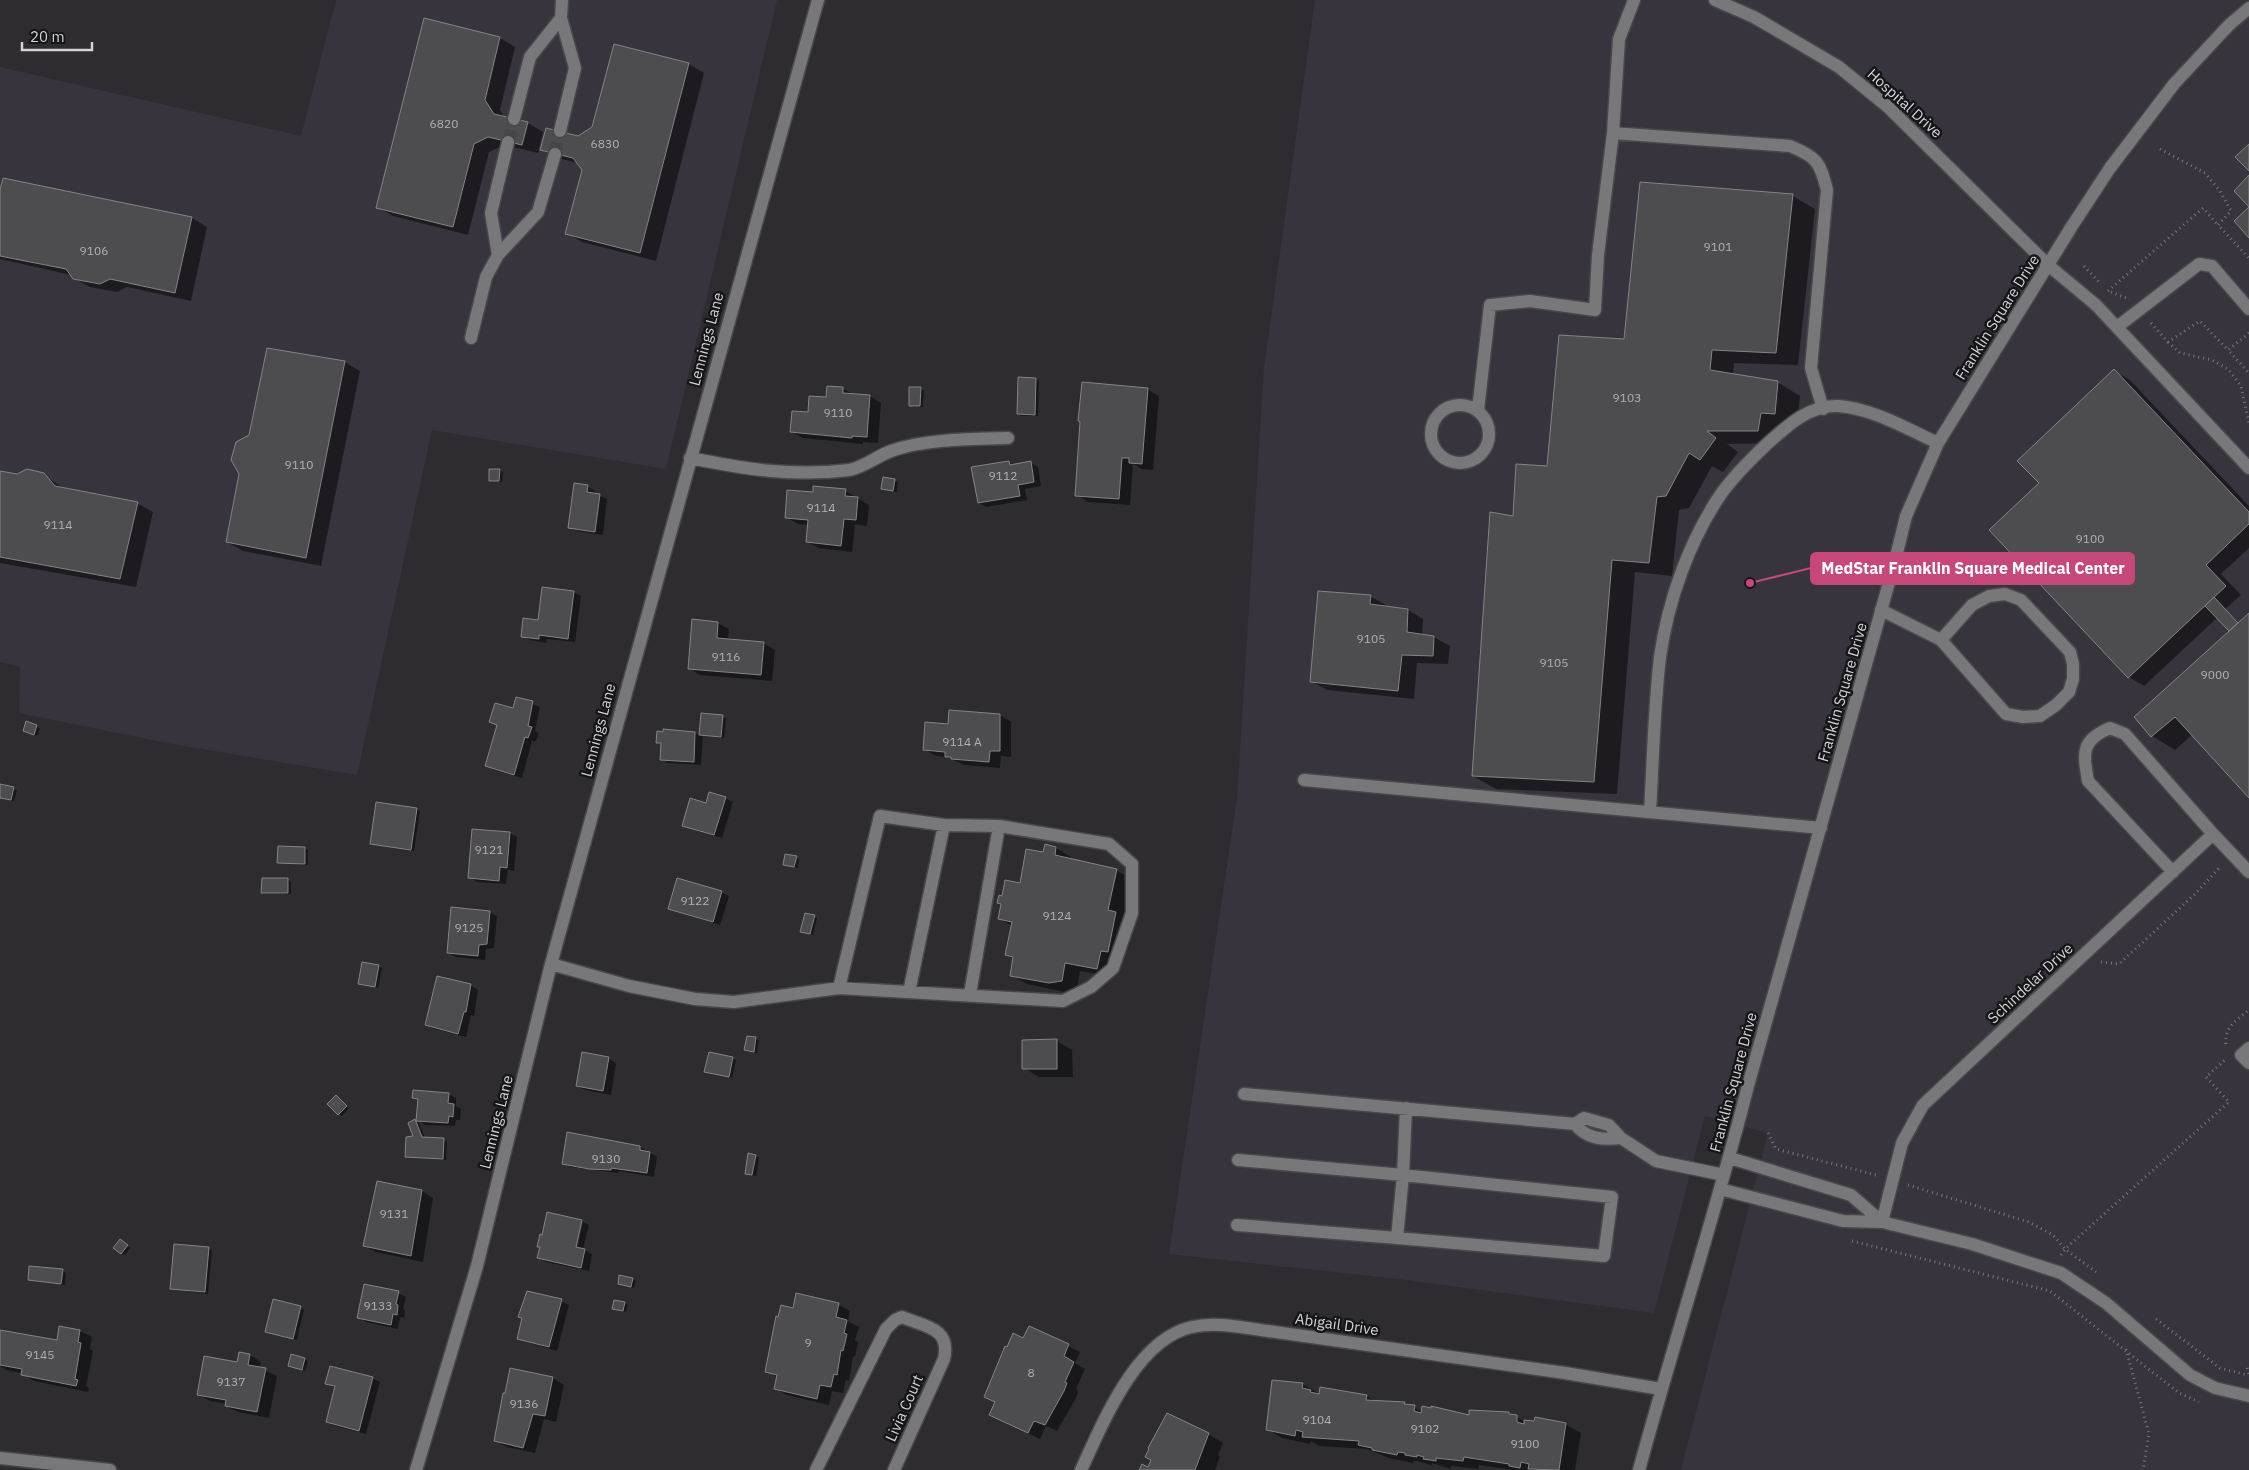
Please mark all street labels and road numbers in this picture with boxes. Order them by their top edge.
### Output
street label: Hospital Drive [1864,64,1946,142]
street label: Franklin Square Drive [1951,251,2043,383]
street label: Lennings Lane [684,290,728,388]
street label: Franklin Square Drive [1813,620,1871,764]
street label: Lennings Lane [576,681,620,779]
street label: Schindelar Drive [1983,939,2077,1027]
street label: Franklin Square Drive [1705,1010,1761,1154]
street label: Lennings Lane [475,1073,517,1171]
street label: Abigail Drive [1294,1309,1380,1339]
street label: Livia Court [881,1372,927,1444]

